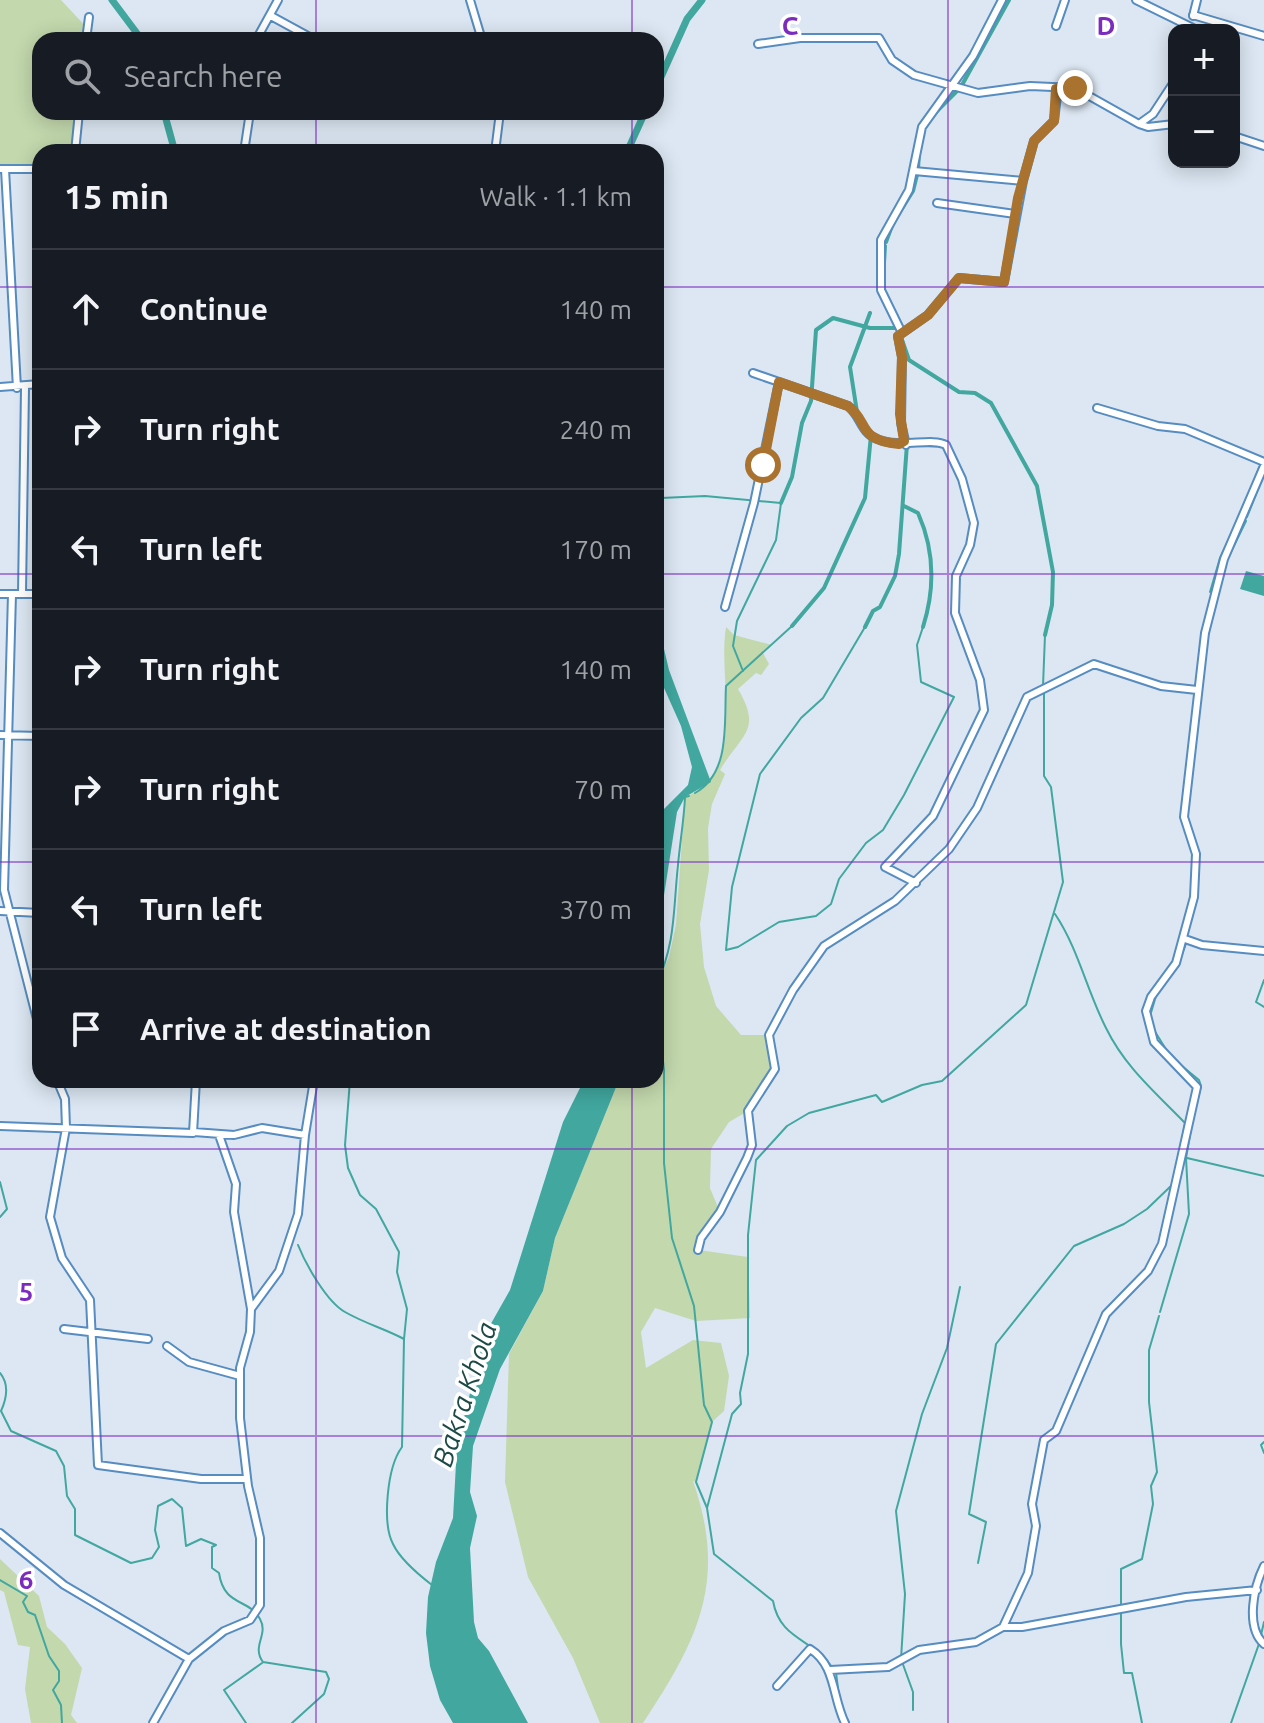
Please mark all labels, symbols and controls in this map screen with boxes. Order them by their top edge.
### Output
text: C [782,11,799,40]
text: D [1097,11,1115,40]
map controls [1168,24,1240,168]
button: + [1168,24,1240,96]
search box [32,32,664,120]
icon: search [60,54,104,98]
text: Search here [124,59,283,93]
route end [1057,70,1093,106]
button: − [1168,96,1240,168]
text: 15 min [64,177,169,215]
text: Walk · 1.1 km [480,182,632,211]
icon: ahead [64,287,108,331]
text: Continue [140,292,268,326]
text: 140 m [560,295,632,324]
icon: right [64,407,108,451]
text: Turn right [140,412,280,446]
text: 240 m [560,415,632,444]
route start [745,447,781,483]
icon: left [64,527,108,571]
text: Turn left [140,532,262,566]
text: 170 m [560,535,632,564]
icon: right [64,647,108,691]
text: Turn right [140,652,280,686]
text: 140 m [560,655,632,684]
icon: right [64,767,108,811]
text: Turn right [140,772,280,806]
text: 70 m [574,775,632,804]
icon: left [64,887,108,931]
text: Turn left [140,892,262,926]
text: 370 m [560,895,632,924]
icon: arrive [64,1007,108,1051]
text: Arrive at destination [140,1012,432,1046]
text: 5 [19,1277,33,1306]
water label: Bakra Khola [426,1318,502,1470]
text: 6 [19,1565,33,1594]

